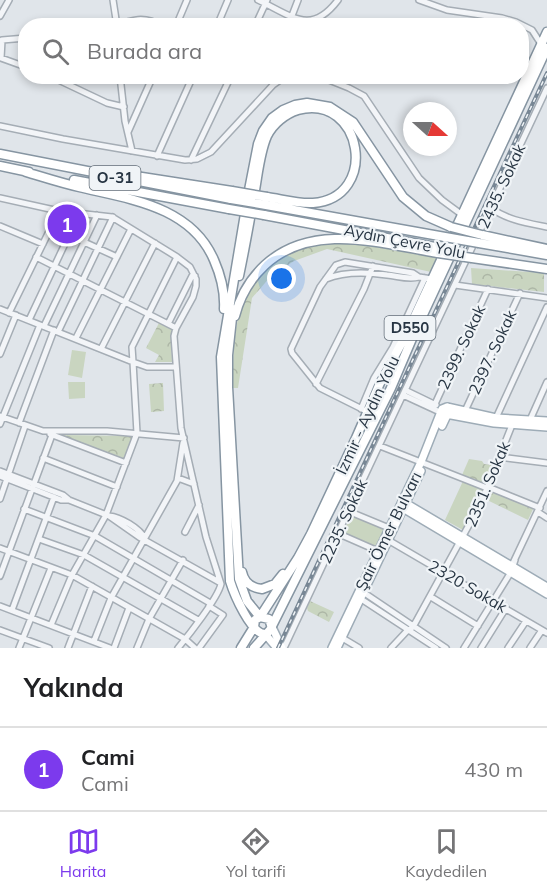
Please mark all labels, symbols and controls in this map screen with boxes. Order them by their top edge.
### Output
search box [18,18,529,84]
icon: search [39,35,72,68]
text: Burada ara [87,37,202,65]
north arrow [403,102,457,156]
street label: 2435. Sokak [473,140,530,232]
road number: O-31 [90,166,140,190]
pin: 1 [48,202,86,246]
street label: Aydın Çevre Yolu [343,219,467,263]
your location [267,264,296,293]
street label: 2399. Sokak [433,301,490,393]
street label: 2397. Sokak [464,306,521,398]
road number: D550 [384,316,436,340]
street label: İzmir - Aydın Yolu [331,352,403,478]
street label: 2351. Sokak [460,437,514,530]
street label: Şair Ömer Bulvarı [351,468,425,594]
street label: 2235. Sokak [315,475,372,567]
street label: 2320 Sokak [425,555,512,617]
text: Yakında [24,671,124,704]
text: Cami [81,743,135,771]
text: 1 [38,757,50,782]
text: 430 m [464,757,523,782]
text: Cami [81,771,129,796]
tab: Harita [60,825,106,881]
tab: Yol tarifi [226,825,286,881]
tab: Kaydedilen [405,825,487,881]

